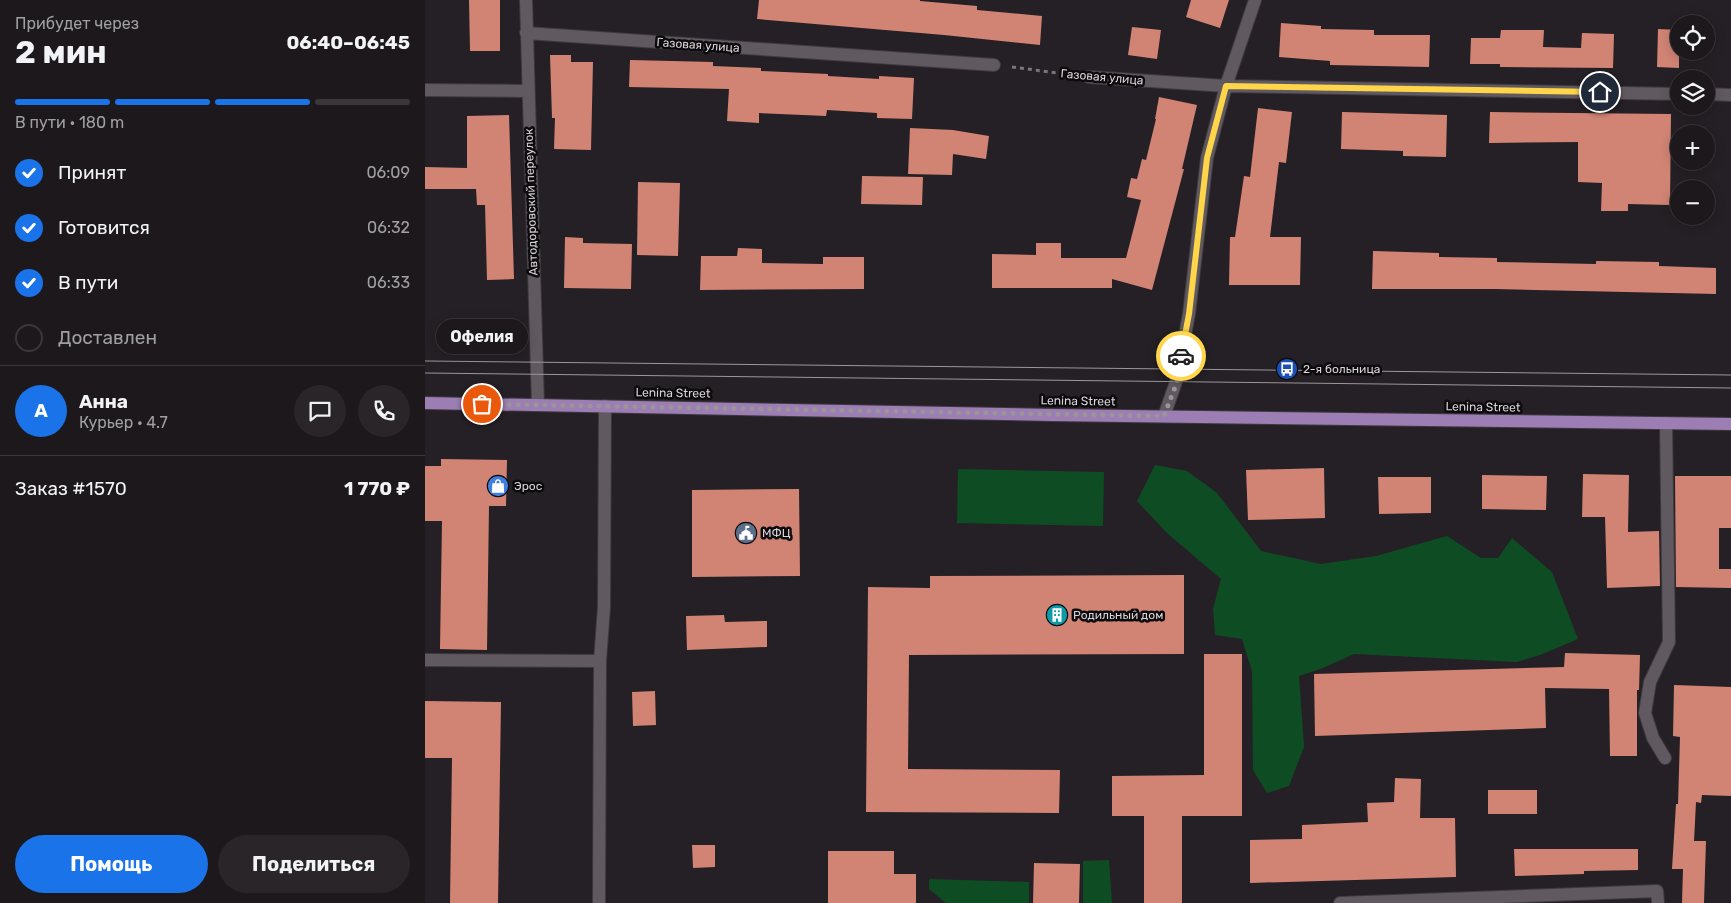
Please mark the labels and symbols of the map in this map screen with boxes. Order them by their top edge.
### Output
street label: Газовая улица [656,35,740,55]
street label: Газовая улица [1060,66,1144,88]
pin [1579,71,1621,113]
street label: Автодоровский переулок [521,128,541,276]
callout: Офелия [436,319,528,354]
courier [1156,331,1206,381]
bus stop icon: 2-я больница [1275,357,1299,381]
place label: 2-я больница [1303,362,1380,376]
pin [461,383,503,425]
street label: Lenina Street [635,385,711,401]
street label: Lenina Street [1040,393,1116,409]
street label: Lenina Street [1445,399,1521,415]
shop icon: Эрос [486,474,510,498]
place label: Эрос [514,479,543,493]
public building icon: МФЦ [734,521,758,545]
place label: МФЦ [762,526,791,540]
building icon: Родильный дом [1045,603,1069,627]
place label: Родильный дом [1073,608,1163,622]

